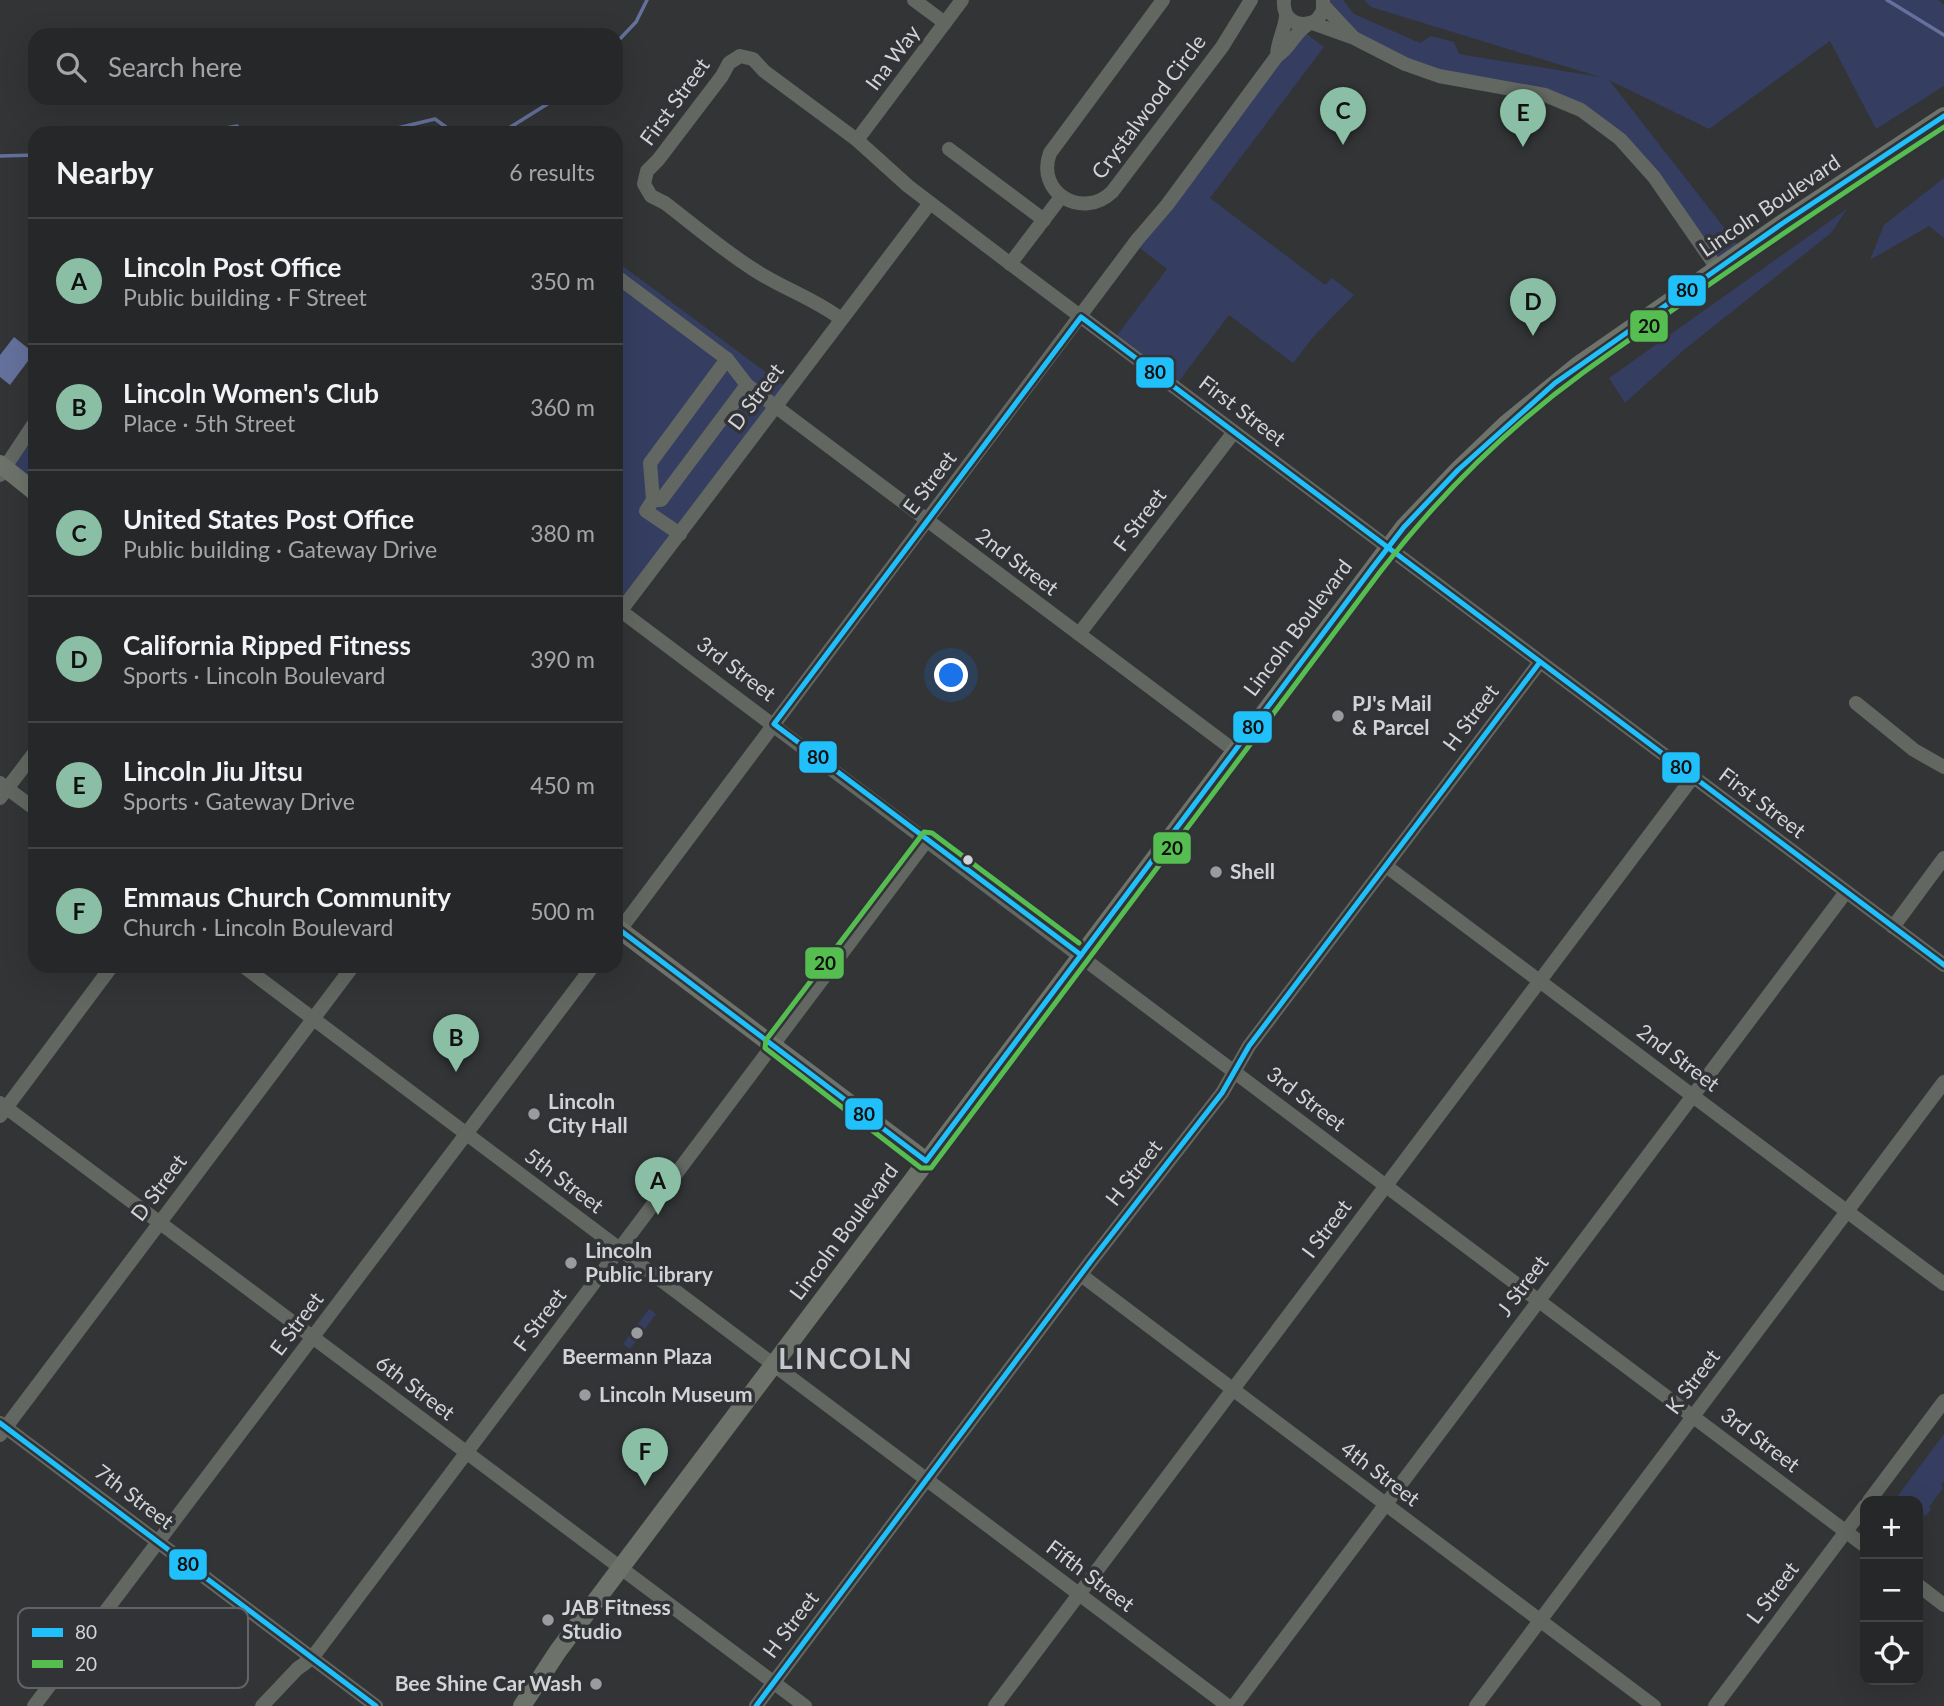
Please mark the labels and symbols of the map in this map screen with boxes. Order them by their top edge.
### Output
street label: Ina Way [859,20,924,94]
street label: Crystalwood Circle [1085,29,1210,183]
street label: First Street [634,52,714,150]
pin: C [1320,87,1366,145]
pin: E [1500,89,1546,147]
street label: Lincoln Boulevard [1694,148,1844,261]
line badge: 80 [1667,274,1707,307]
pin: D [1510,278,1556,336]
text: 80 [1676,278,1698,301]
line badge: 20 [1629,309,1669,343]
text: 20 [1638,314,1660,337]
line badge: 80 [1135,356,1175,389]
street label: D Street [722,358,788,434]
text: 80 [1144,360,1166,383]
street label: First Street [1195,369,1291,451]
street label: E Street [897,445,961,519]
street label: F Street [1107,482,1171,555]
street label: 2nd Street [972,522,1064,600]
street label: Lincoln Boulevard [1237,554,1356,700]
street label: 3rd Street [693,630,781,706]
your location [934,658,968,692]
street label: H Street [1437,679,1503,755]
place label: PJ's Mail & Parcel [1352,690,1432,739]
marker: PJ's Mail & Parcel [1330,708,1346,724]
line badge: 80 [1232,710,1273,744]
text: 80 [1242,715,1264,738]
line badge: 80 [798,740,838,774]
text: 80 [807,745,829,768]
line badge: 80 [1661,751,1701,784]
text: 80 [1670,755,1692,778]
street label: First Street [1715,761,1811,843]
line badge: 20 [1152,831,1192,865]
text: 20 [1161,836,1183,859]
unlabelled marker [961,853,975,867]
place label: Shell [1230,858,1275,883]
marker: Shell [1208,864,1224,880]
line badge: 20 [804,946,845,980]
text: 20 [814,951,836,974]
pin: B [433,1014,479,1072]
street label: 2nd Street [1633,1018,1725,1096]
street label: 3rd Street [1263,1060,1351,1136]
place label: Lincoln City Hall [548,1088,628,1137]
line badge: 80 [844,1097,884,1131]
text: 80 [853,1102,875,1125]
marker: Lincoln City Hall [526,1106,542,1122]
street label: H Street [1099,1134,1167,1210]
street label: 5th Street [521,1142,610,1218]
street label: D Street [125,1149,191,1225]
pin: A [635,1157,681,1215]
street label: Lincoln Boulevard [783,1158,902,1304]
street label: I Street [1296,1194,1356,1262]
place label: Lincoln Public Library [585,1237,714,1286]
street label: J Street [1491,1249,1553,1320]
marker: Lincoln Public Library [563,1255,579,1271]
street label: F Street [507,1282,571,1355]
street label: E Street [264,1286,328,1360]
marker: Beermann Plaza [629,1325,645,1341]
district label: LINCOLN [778,1341,914,1375]
place label: Beermann Plaza [562,1343,712,1368]
street label: K Street [1659,1343,1725,1418]
street label: 6th Street [372,1349,461,1425]
place label: Lincoln Museum [599,1381,753,1406]
marker: Lincoln Museum [577,1387,593,1403]
street label: 3rd Street [1717,1401,1805,1477]
pin: F [622,1428,668,1486]
street label: 4th Street [1337,1435,1426,1511]
street label: 7th Street [91,1458,180,1534]
street label: Fifth Street [1042,1534,1140,1616]
line badge: 80 [168,1548,208,1581]
text: 80 [177,1552,199,1575]
street label: L Street [1741,1556,1803,1628]
street label: H Street [757,1586,823,1662]
place label: JAB Fitness Studio [562,1594,671,1643]
legend [18,1608,248,1688]
marker: JAB Fitness Studio [540,1612,556,1628]
text: 80 [75,1620,97,1643]
text: 20 [75,1652,97,1675]
place label: Bee Shine Car Wash [395,1670,582,1695]
marker: Bee Shine Car Wash [588,1676,604,1692]

